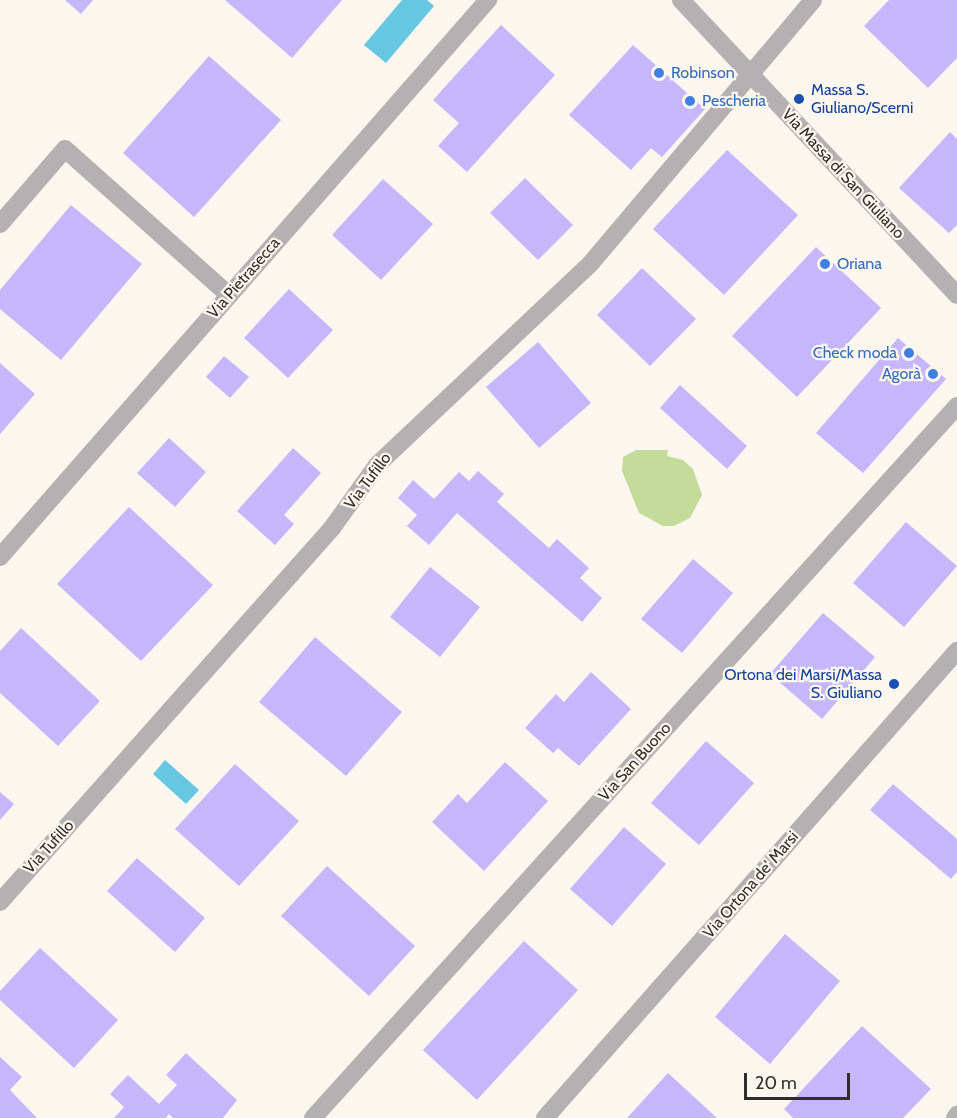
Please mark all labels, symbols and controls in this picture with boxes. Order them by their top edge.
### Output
place label: Robinson [671,63,735,83]
marker: Robinson [652,66,666,80]
place label: Massa S. Giuliano/Scerni [811,80,913,118]
place label: Pescheria [702,91,766,111]
marker: Massa S. Giuliano/Scerni [792,92,806,106]
marker: Pescheria [683,94,697,108]
street label: Via Massa di San Giuliano [778,105,908,243]
street label: Via Pietrasecca [204,234,284,322]
place label: Oriana [837,254,882,274]
marker: Oriana [818,257,832,271]
place label: Check moda [813,343,897,363]
marker: Check moda [902,346,916,360]
place label: Agorà [882,364,921,384]
marker: Agorà [926,367,940,381]
street label: Via Tufillo [341,449,395,513]
place label: Ortona dei Marsi/Massa S. Giuliano [724,665,882,703]
marker: Ortona dei Marsi/Massa S. Giuliano [887,677,901,691]
street label: Via San Buono [595,719,675,805]
street label: Via Tufillo [20,816,78,878]
street label: Via Ortona de' Marsi [699,828,803,942]
scale bar [747,1061,854,1099]
text: 20 m [755,1072,797,1094]

